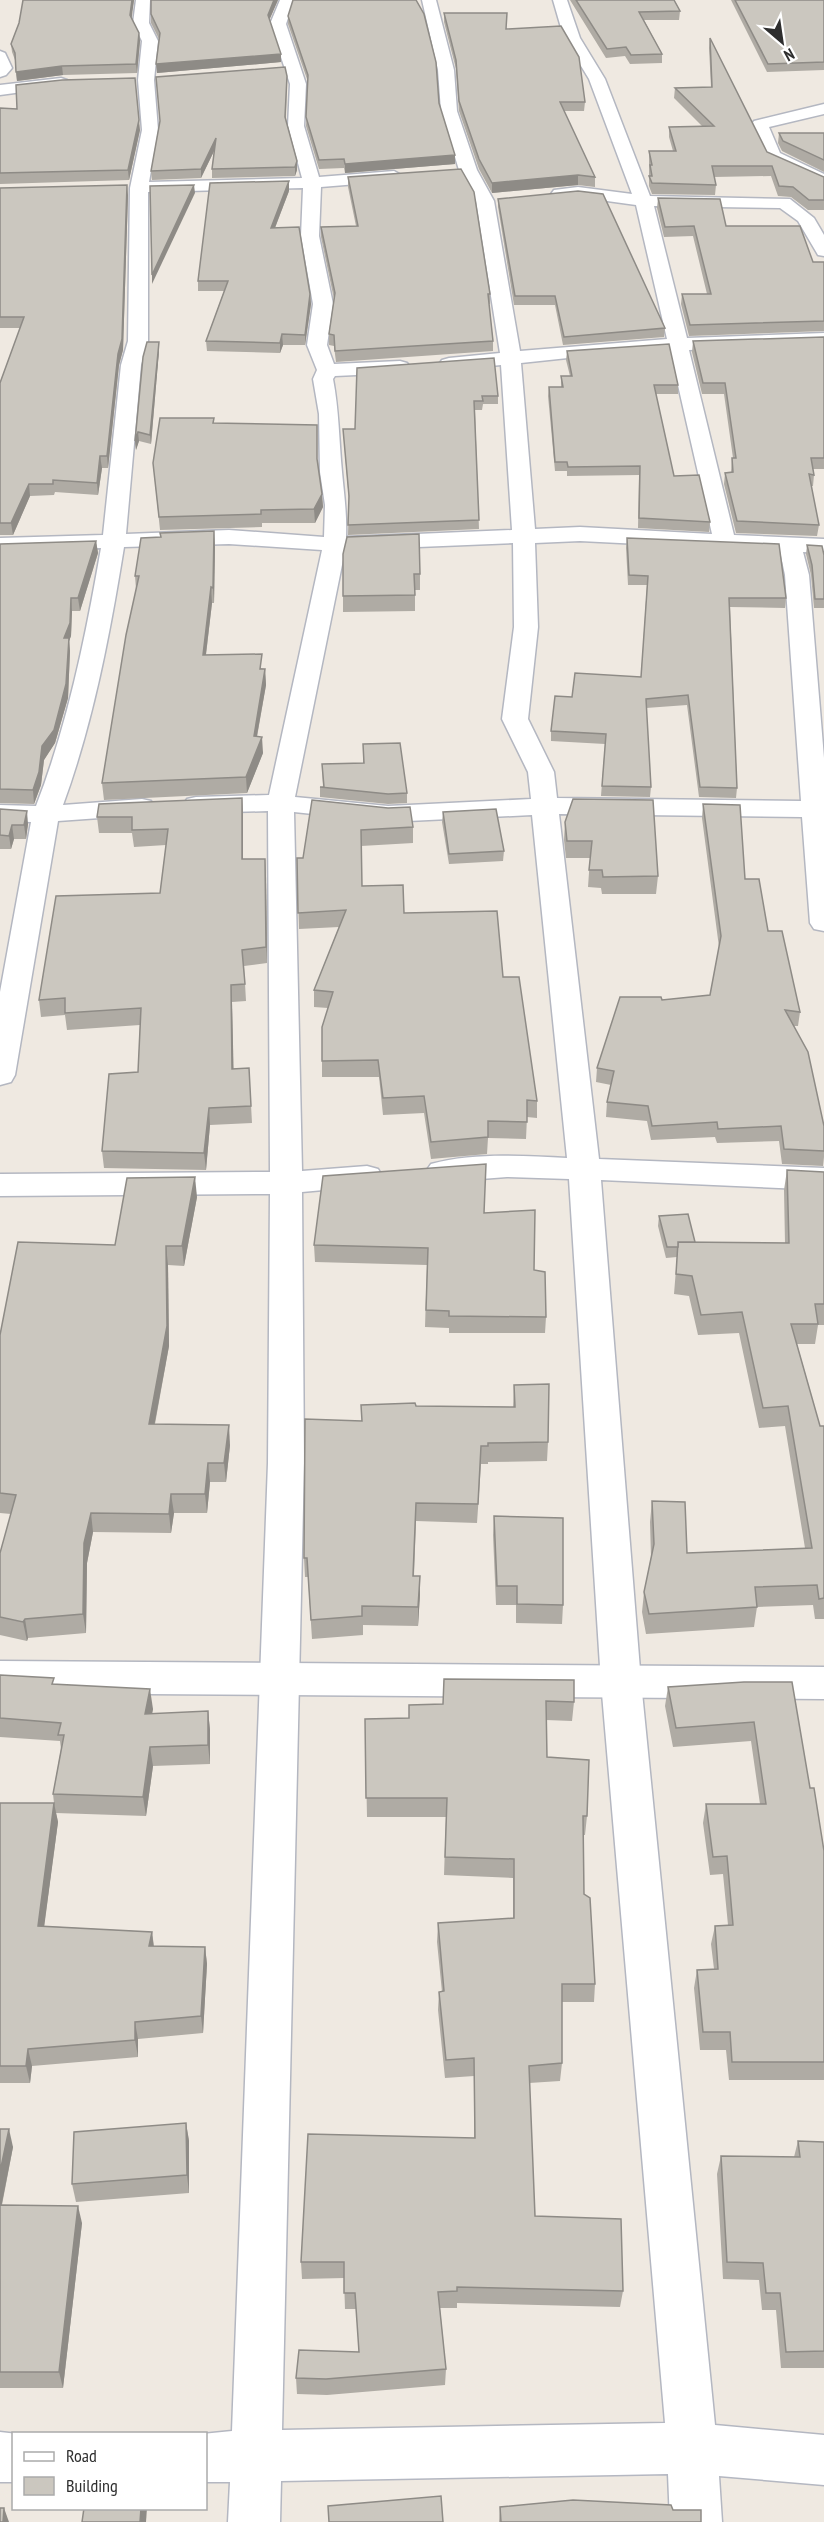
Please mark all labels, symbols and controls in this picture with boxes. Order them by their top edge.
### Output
north arrow [752,12,812,72]
text: N [781,44,798,66]
legend [12,2432,207,2510]
text: Road [66,2444,97,2467]
text: Building [66,2474,118,2497]

